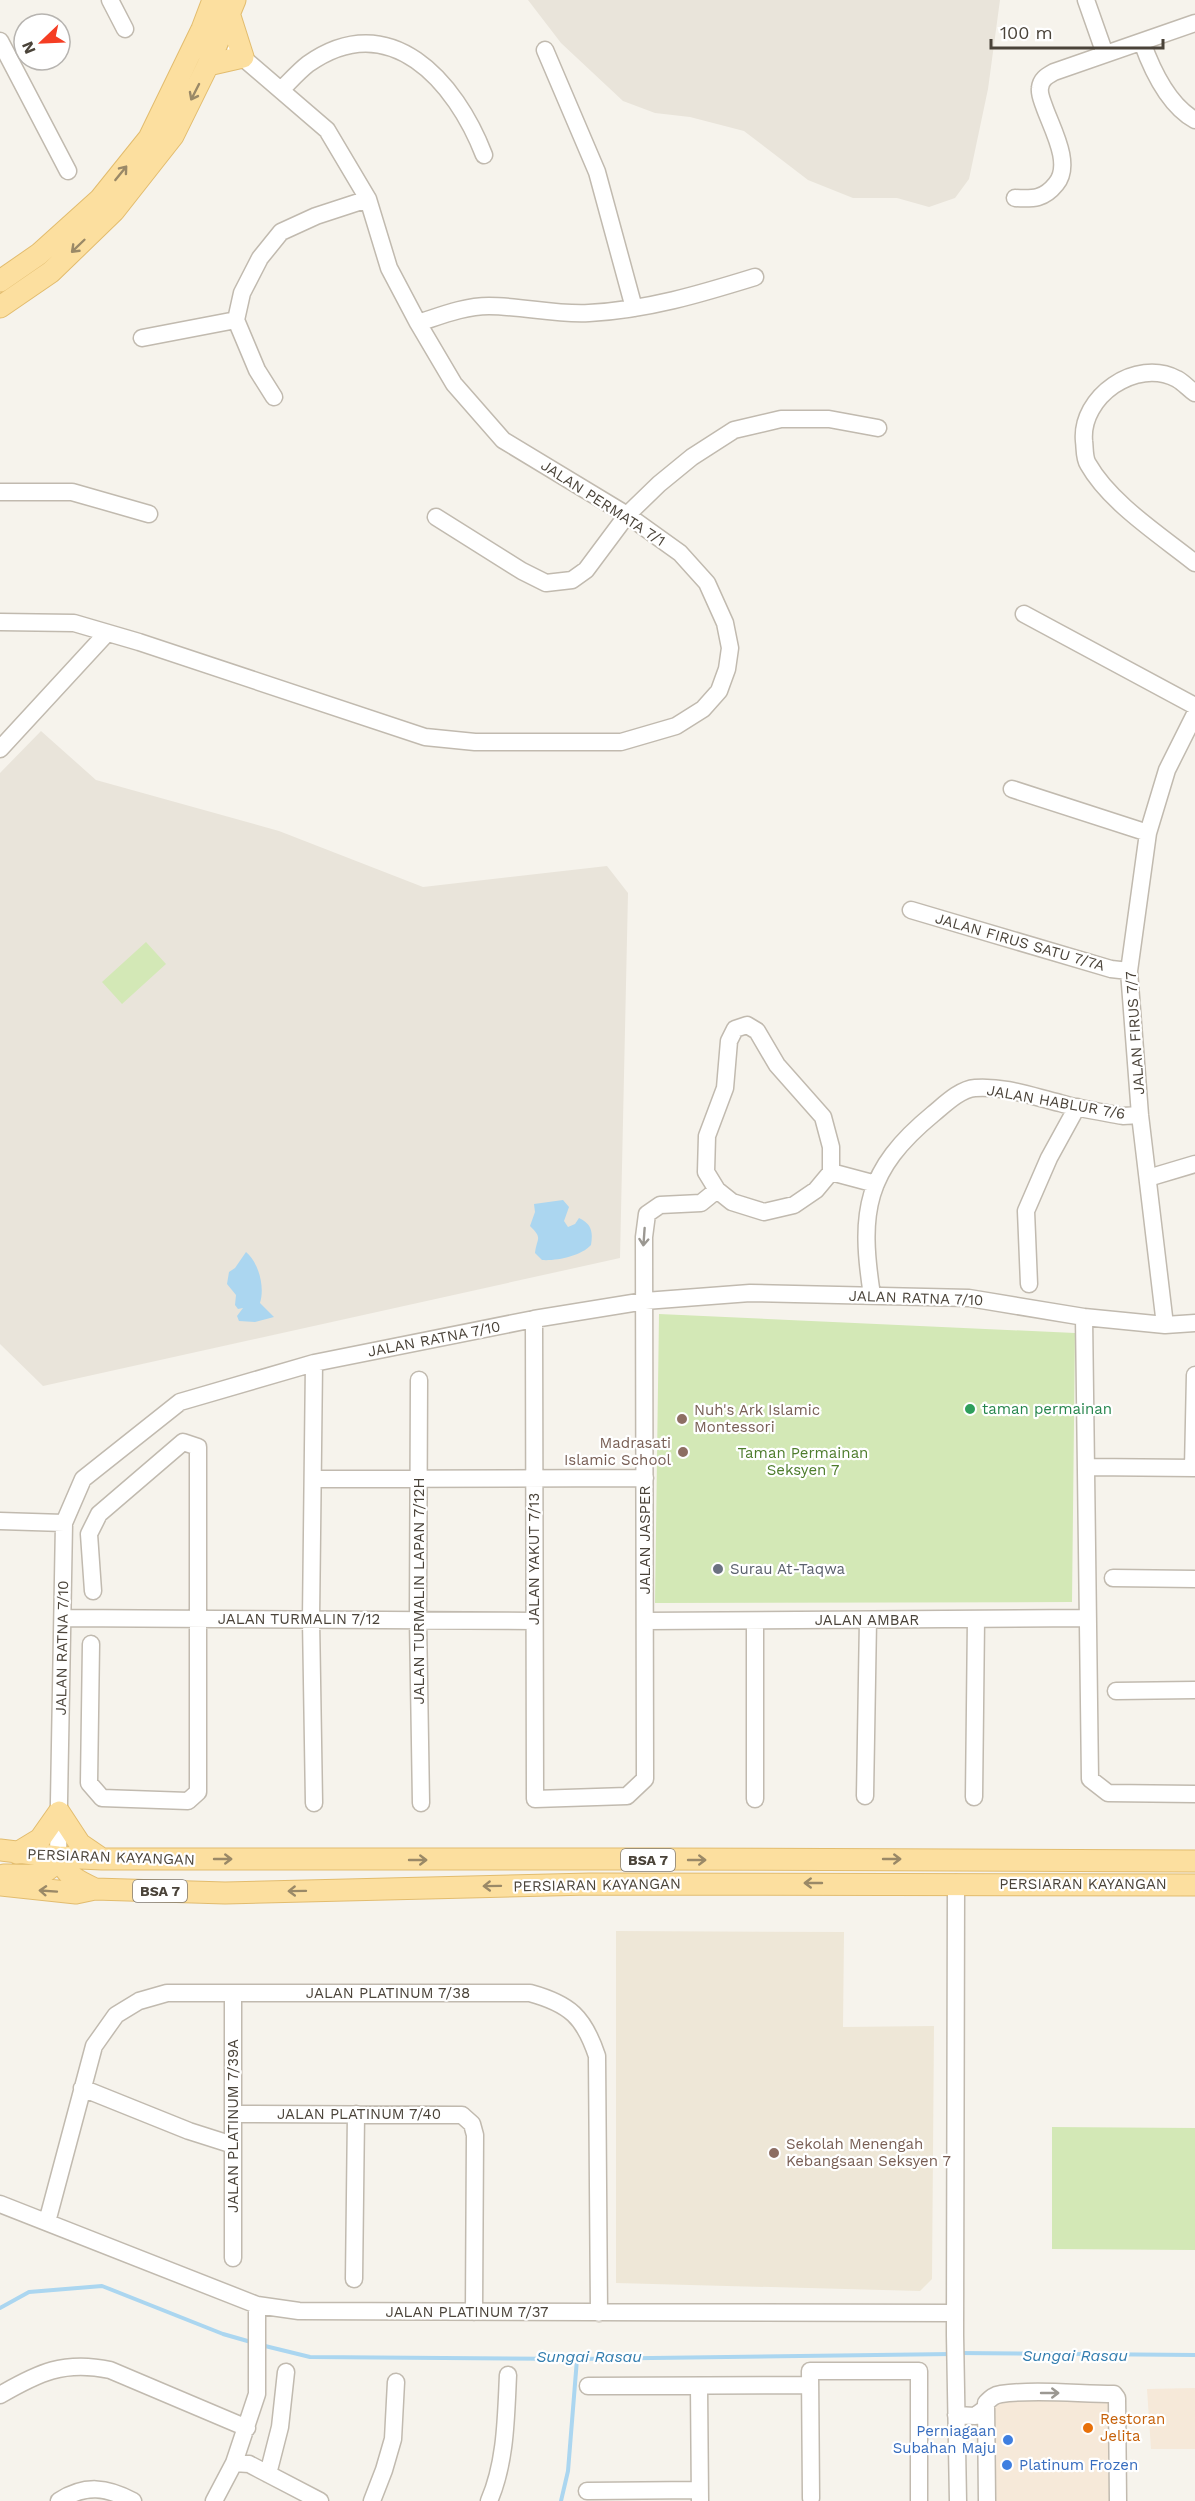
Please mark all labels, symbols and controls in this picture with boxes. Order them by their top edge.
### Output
north arrow [12,12,72,72]
scale bar [991,12,1164,50]
text: 100 m [1000,22,1053,43]
text: N [18,38,40,57]
one-way arrow [188,83,200,101]
one-way arrow [115,165,128,181]
one-way arrow [70,239,85,254]
street label: JALAN PERMATA 7/1 [537,456,669,550]
street label: JALAN FIRUS SATU 7/7A [933,909,1107,975]
street label: JALAN FIRUS 7/7 [1122,971,1148,1095]
street label: JALAN HABLUR 7/6 [985,1081,1127,1123]
one-way arrow [639,1226,650,1246]
street label: JALAN RATNA 7/10 [848,1287,984,1309]
street label: JALAN RATNA 7/10 [366,1317,502,1361]
place label: taman permainan [982,1400,1112,1418]
place label: Nuh's Ark Islamic Montessori [694,1401,820,1436]
marker: taman permainan [963,1402,977,1416]
marker: Nuh's Ark Islamic Montessori [675,1412,689,1426]
place label: Madrasati Islamic School [564,1434,671,1469]
park label: Taman Permainan Seksyen 7 [738,1444,868,1479]
marker: Madrasati Islamic School [676,1445,690,1459]
street label: JALAN TURMALIN LAPAN 7/12H [410,1478,428,1704]
street label: JALAN JASPER [636,1486,654,1594]
street label: JALAN YAKUT 7/13 [525,1493,543,1625]
place label: Surau At-Taqwa [730,1560,846,1578]
marker: Surau At-Taqwa [711,1562,725,1576]
street label: JALAN RATNA 7/10 [52,1580,72,1716]
street label: JALAN TURMALIN 7/12 [218,1610,380,1628]
street label: JALAN AMBAR [815,1611,919,1629]
street label: PERSIARAN KAYANGAN [27,1845,195,1869]
road number: BSA 7 [621,1849,675,1871]
one-way arrow [213,1853,233,1865]
one-way arrow [882,1853,902,1865]
one-way arrow [408,1854,428,1866]
one-way arrow [687,1854,707,1866]
street label: PERSIARAN KAYANGAN [513,1875,681,1895]
street label: PERSIARAN KAYANGAN [999,1875,1167,1893]
one-way arrow [804,1877,824,1889]
road number: BSA 7 [133,1880,187,1902]
one-way arrow [483,1880,503,1892]
one-way arrow [38,1885,58,1896]
one-way arrow [288,1885,308,1897]
street label: JALAN PLATINUM 7/38 [306,1984,470,2002]
street label: JALAN PLATINUM 7/39A [224,2039,242,2213]
street label: JALAN PLATINUM 7/40 [277,2105,441,2123]
place label: Sekolah Menengah Kebangsaan Seksyen 7 [786,2135,951,2170]
marker: Sekolah Menengah Kebangsaan Seksyen 7 [767,2146,781,2160]
street label: JALAN PLATINUM 7/37 [386,2303,548,2321]
water label: Sungai Rasau [1022,2346,1128,2365]
water label: Sungai Rasau [536,2347,642,2366]
one-way arrow [1040,2387,1060,2399]
place label: Restoran Jelita [1100,2410,1165,2445]
marker: Restoran Jelita [1081,2421,1095,2435]
place label: Perniagaan Subahan Maju [893,2422,996,2457]
marker: Perniagaan Subahan Maju [1001,2433,1015,2447]
place label: Platinum Frozen [1019,2456,1138,2474]
marker: Platinum Frozen [1000,2458,1014,2472]

